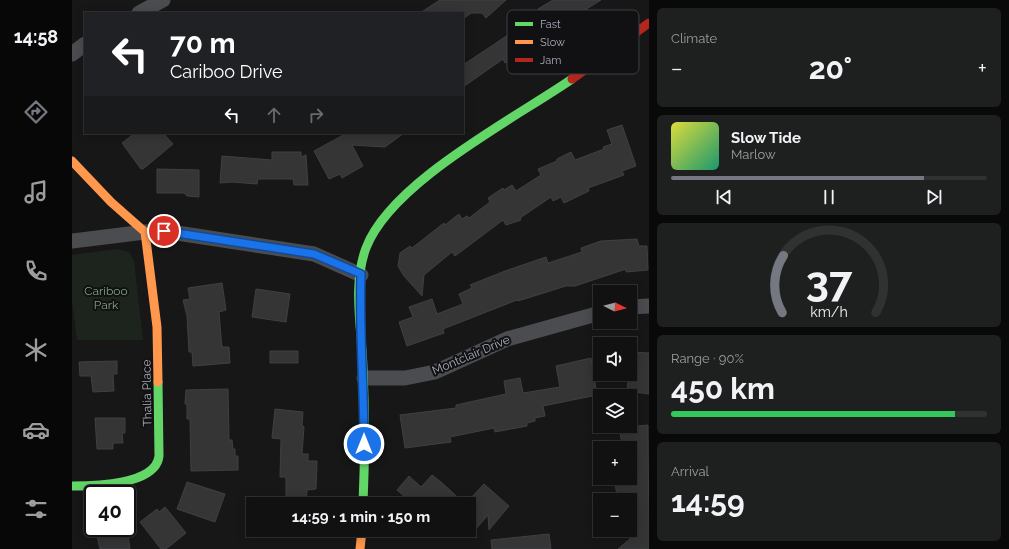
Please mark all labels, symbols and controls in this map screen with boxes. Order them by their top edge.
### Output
legend [507,10,639,74]
text: Fast [540,18,561,31]
text: 14:58 [14,26,58,47]
text: 70 m [170,27,236,60]
icon: left [104,28,156,80]
text: Climate [671,31,717,46]
text: Slow [540,36,565,49]
text: 20° [809,51,852,86]
text: Jam [540,54,561,67]
text: − [671,55,683,81]
text: + [978,55,987,81]
text: Cariboo Drive [170,61,282,82]
icon: directions [22,98,50,126]
icon: left [221,104,243,126]
icon: ahead [263,104,285,126]
icon: right [305,104,327,126]
text: Slow Tide [731,129,801,147]
text: Marlow [731,147,776,162]
icon: music [22,178,50,206]
icon: previous [713,186,735,208]
icon: pause [818,186,840,208]
icon: next [923,186,945,208]
pin [147,214,181,248]
icon: arrive [153,220,175,242]
text: 37 [806,256,853,305]
icon: phone [22,257,50,285]
park label: Cariboo Park [84,284,128,312]
north arrow [593,285,637,329]
map controls [593,285,637,537]
text: km/h [810,303,848,319]
street label: Montclair Drive [430,332,512,378]
icon: climate [22,336,50,364]
button: sound [593,337,637,381]
text: Range · 90% [671,351,744,366]
street label: Thalia Place [139,359,155,427]
text: 450 km [671,371,775,406]
button: layers [593,389,637,433]
icon: car [22,416,50,444]
position arrow [343,423,385,465]
button: + [593,441,637,485]
text: Arrival [671,464,709,479]
text: 14:59 [671,484,745,519]
speed limit sign: 40 [84,485,136,537]
button: − [593,493,637,537]
icon: filters [22,495,50,523]
text: 14:59 · 1 min · 150 m [292,508,430,526]

